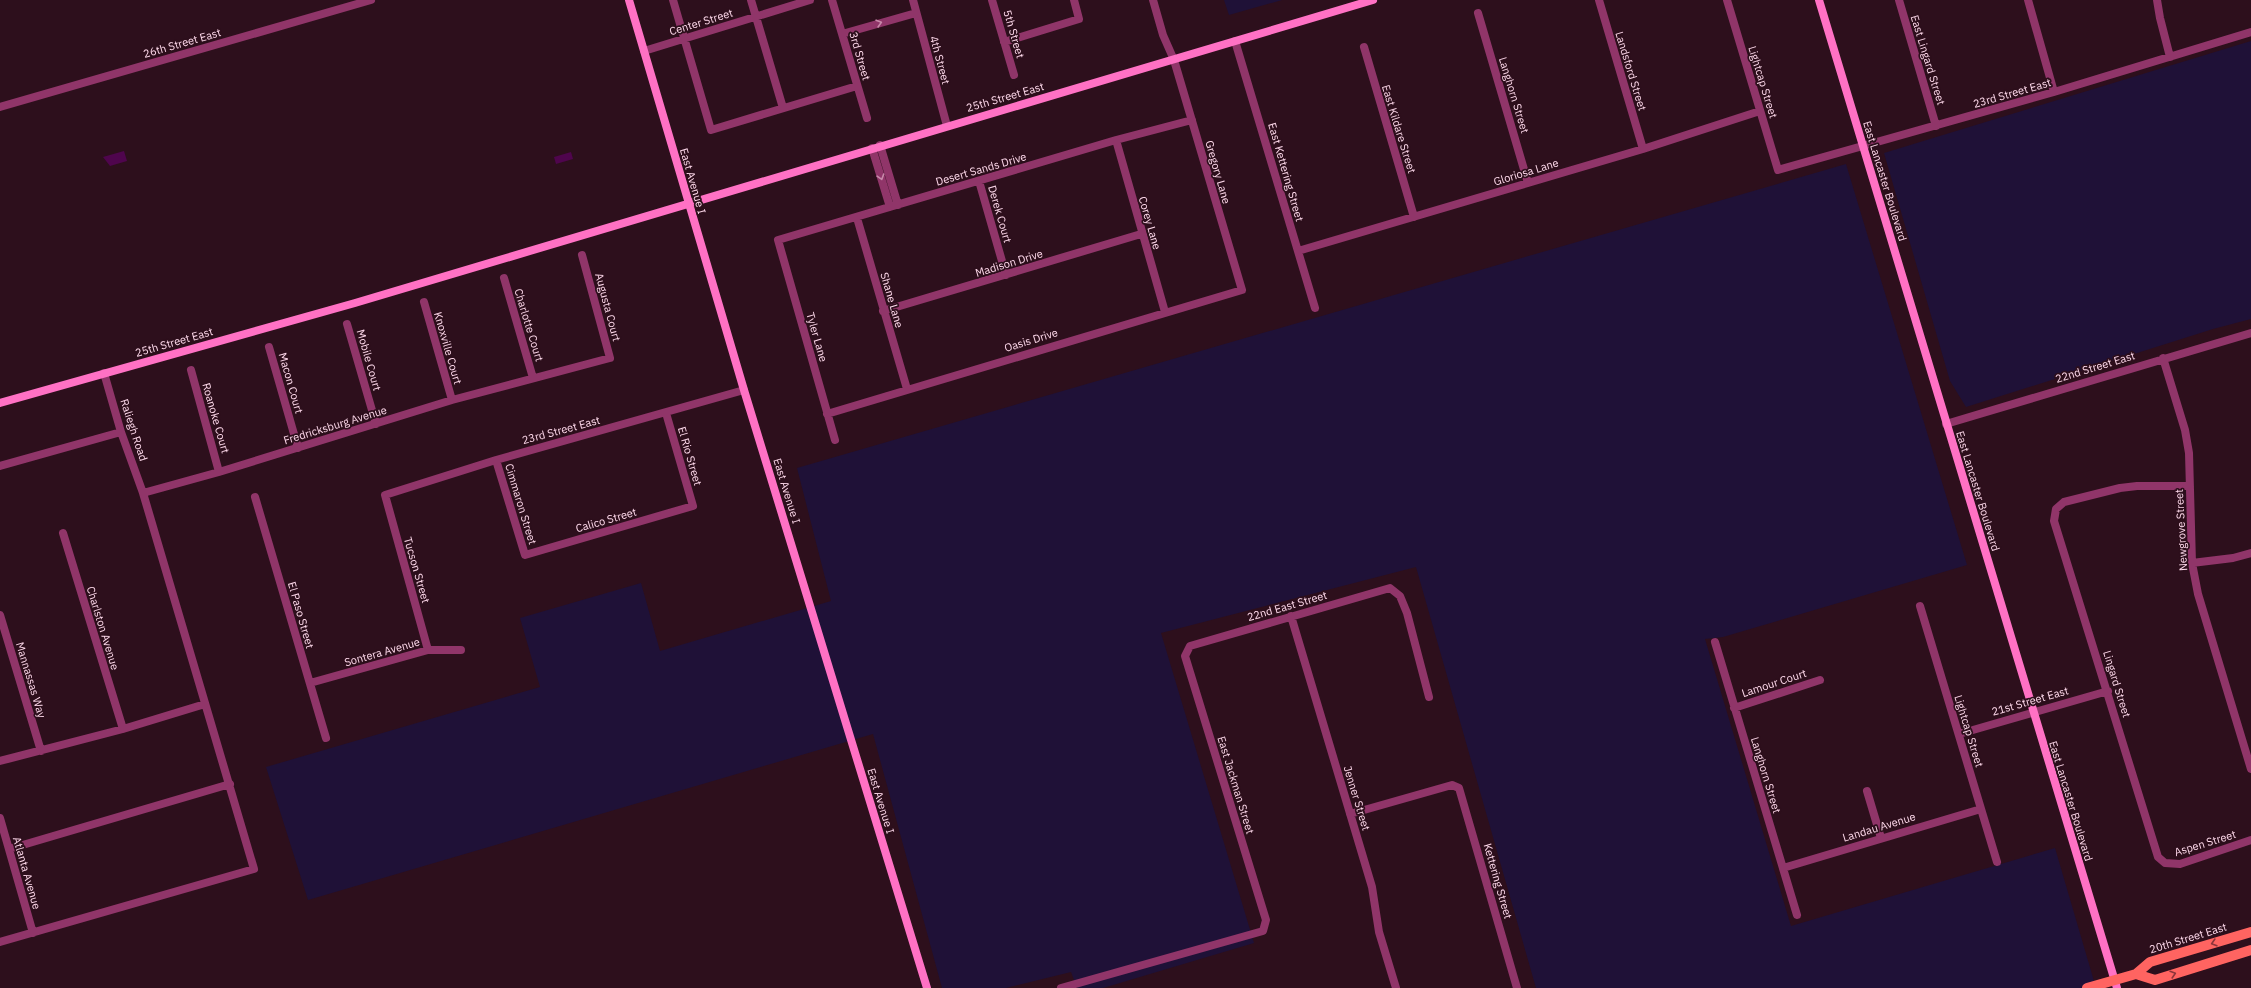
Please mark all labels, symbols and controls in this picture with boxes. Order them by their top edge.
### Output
street label: Center Street [667,6,735,38]
street label: 5th Street [1000,8,1028,60]
street label: East Lingard Street [1908,13,1948,107]
one-way arrow [875,19,882,28]
street label: 26th Street East [142,25,223,61]
street label: 3rd Street [846,30,874,82]
street label: Landsford Street [1612,30,1650,112]
street label: 4th Street [927,34,953,86]
street label: Lightcap Street [1745,44,1781,120]
street label: Langhorn Street [1496,55,1532,135]
street label: 23rd Street East [1971,75,2053,111]
street label: 25th Street East [965,79,1046,115]
street label: East Kildare Street [1379,83,1419,175]
street label: East Lancaster Boulevard [1860,119,1910,243]
street label: East Kettering Street [1265,121,1307,223]
street label: Gregory Lane [1202,139,1234,205]
street label: East Avenue I [677,147,709,215]
street label: Desert Sands Drive [934,149,1028,189]
street label: Gloriosa Lane [1492,155,1560,189]
one-way arrow [876,174,885,181]
street label: Derek Court [985,184,1015,244]
street label: Corey Lane [1136,195,1164,251]
street label: Madison Drive [974,246,1044,280]
street label: Augusta Court [592,271,624,343]
street label: Shane Lane [877,271,907,329]
street label: Charlotte Court [511,287,547,363]
street label: Knoxville Court [431,310,465,386]
street label: Tyler Lane [803,311,831,363]
street label: 25th Street East [134,324,215,360]
street label: Oasis Drive [1003,325,1059,355]
street label: Mobile Court [354,328,384,392]
street label: 22nd Street East [2053,348,2137,386]
street label: Macon Court [276,351,306,415]
street label: Roanoke Court [199,381,233,455]
street label: Raliegh Road [117,397,151,463]
street label: Fredricksburg Avenue [282,403,388,447]
street label: 23rd Street East [520,413,602,447]
street label: El Rio Street [675,425,705,487]
street label: East Lancaster Boulevard [1953,429,2003,553]
street label: East Avenue I [770,457,804,525]
street label: Cimmaron Street [502,462,540,546]
street label: Newgrove Street [2172,489,2190,571]
street label: Calico Street [574,505,638,535]
street label: Tucson Street [401,535,433,605]
street label: El Paso Street [285,580,317,650]
street label: Charlston Avenue [84,584,122,672]
street label: 22nd East Street [1245,588,1329,624]
street label: Sontera Avenue [343,635,421,669]
street label: Mannassas Way [13,640,49,720]
street label: Lingard Street [2100,649,2134,719]
street label: Lamour Court [1740,666,1808,700]
street label: 21st Street East [1990,683,2070,719]
street label: Lightcap Street [1951,693,1987,769]
street label: East Jackman Street [1214,734,1258,836]
street label: Langhorn Street [1748,735,1784,815]
street label: East Lancaster Boulevard [2046,739,2096,863]
street label: Jenner Street [1341,764,1374,832]
street label: East Avenue I [864,767,898,835]
street label: Landau Avenue [1841,809,1917,845]
street label: Aspen Street [2172,827,2238,859]
street label: Atlanta Avenue [10,835,44,911]
street label: Kettering Street [1481,842,1516,921]
street label: 20th Street East [2148,920,2228,956]
one-way arrow [2210,938,2217,947]
one-way arrow [2169,970,2176,979]

